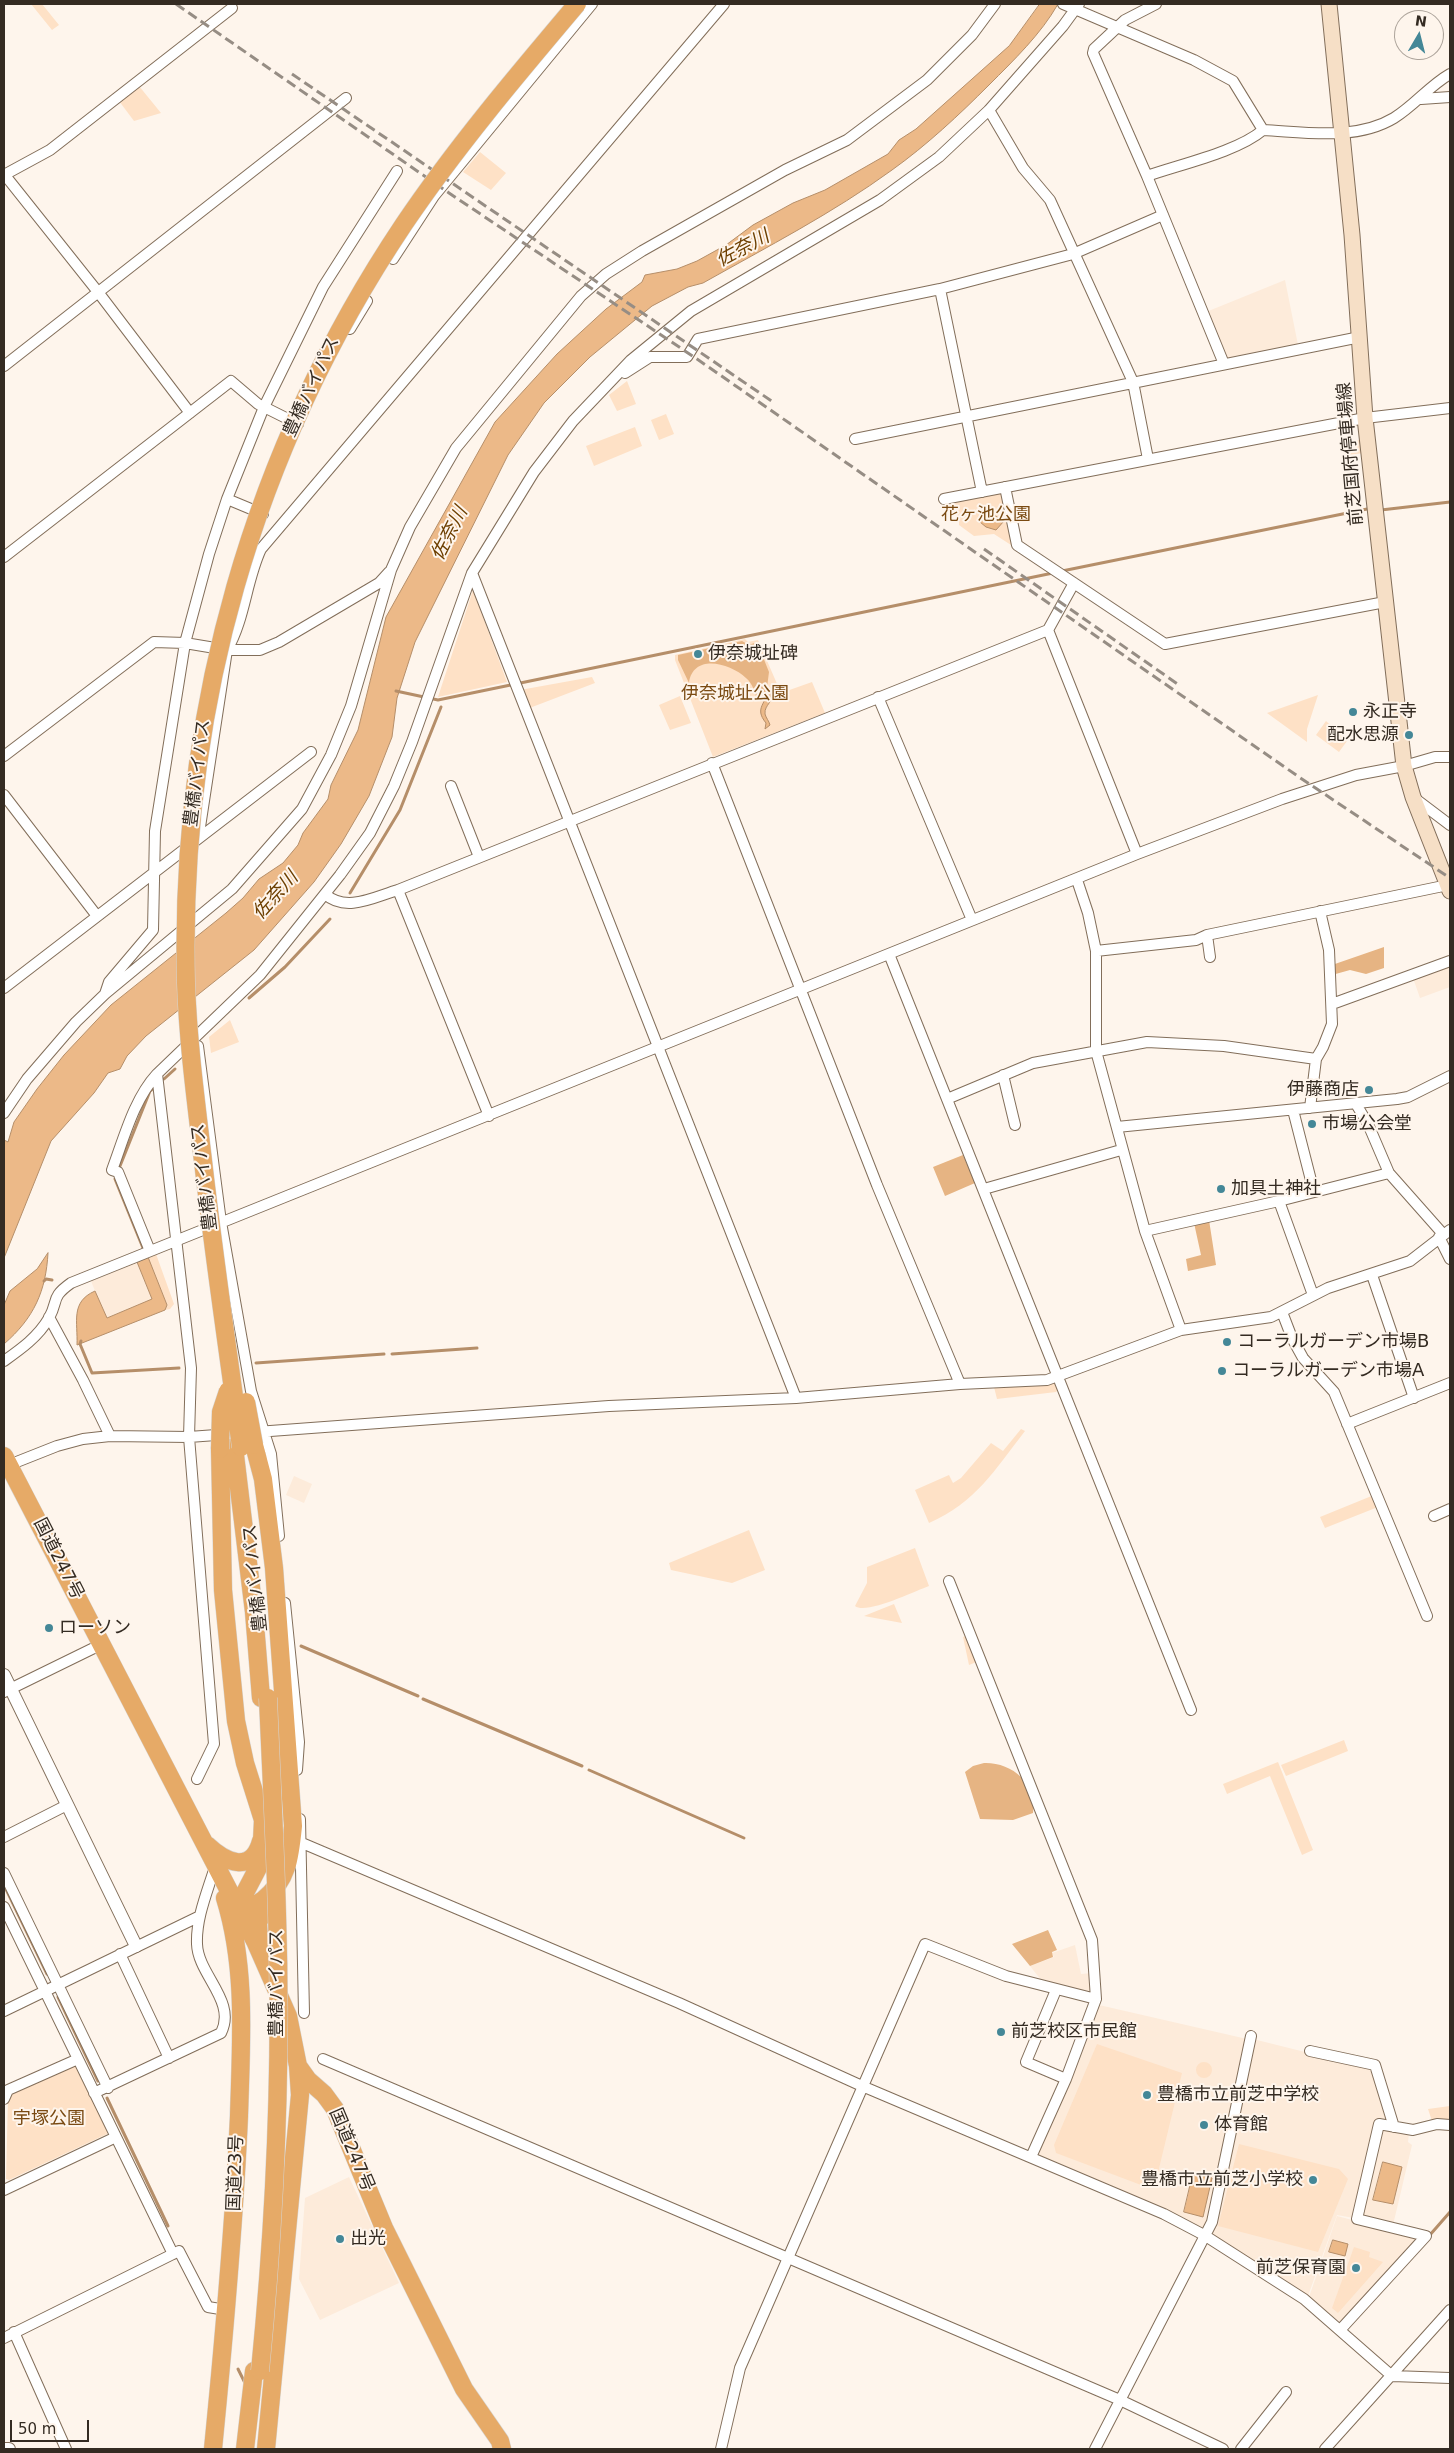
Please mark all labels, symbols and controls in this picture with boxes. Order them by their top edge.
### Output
north arrow [1394,10,1444,60]
text: N [1414,12,1428,30]
water label: 佐奈川 [712,226,774,272]
street label: 豊橋バイパス [279,333,345,441]
street label: 前芝国府停車場線 [1334,381,1368,527]
water label: 佐奈川 [427,503,473,565]
park label: 花ヶ池公園 [941,504,1031,526]
place label: 伊奈城址碑 [708,643,798,665]
marker: 伊奈城址碑 [692,648,704,660]
park label: 伊奈城址公園 [681,683,789,705]
place label: 永正寺 [1363,701,1417,723]
marker: 永正寺 [1347,706,1359,718]
street label: 豊橋バイパス [181,718,215,828]
place label: 配水思源 [1327,724,1399,746]
marker: 配水思源 [1403,729,1415,741]
water label: 佐奈川 [248,867,304,925]
place label: 伊藤商店 [1287,1079,1359,1101]
marker: 伊藤商店 [1363,1084,1375,1096]
place label: 市場公会堂 [1322,1113,1412,1135]
marker: 市場公会堂 [1306,1118,1318,1130]
street label: 豊橋バイパス [188,1122,222,1232]
place label: 加具土神社 [1231,1178,1321,1200]
marker: 加具土神社 [1215,1183,1227,1195]
place label: コーラルガーデン市場B [1237,1331,1429,1353]
marker: コーラルガーデン市場B [1221,1336,1233,1348]
place label: コーラルガーデン市場A [1232,1360,1424,1382]
marker: コーラルガーデン市場A [1216,1365,1228,1377]
street label: 国道247号 [28,1515,88,1603]
street label: 豊橋バイパス [240,1523,272,1633]
place label: ローソン [59,1617,131,1639]
marker: ローソン [43,1622,55,1634]
street label: 豊橋バイパス [266,1929,288,2037]
place label: 前芝校区市民館 [1011,2021,1137,2043]
marker: 前芝校区市民館 [995,2026,1007,2038]
place label: 豊橋市立前芝中学校 [1157,2084,1319,2106]
marker: 豊橋市立前芝中学校 [1141,2089,1153,2101]
street label: 国道247号 [324,2105,378,2195]
park label: 宇塚公園 [13,2108,85,2130]
place label: 体育館 [1214,2114,1268,2136]
marker: 体育館 [1198,2119,1210,2131]
street label: 国道23号 [224,2134,248,2212]
place label: 豊橋市立前芝小学校 [1141,2169,1303,2191]
marker: 豊橋市立前芝小学校 [1307,2174,1319,2186]
place label: 出光 [350,2228,386,2250]
marker: 出光 [334,2233,346,2245]
place label: 前芝保育園 [1256,2257,1346,2279]
marker: 前芝保育園 [1350,2262,1362,2274]
scale bar [12,2410,91,2442]
text: 50 m [18,2420,56,2438]

